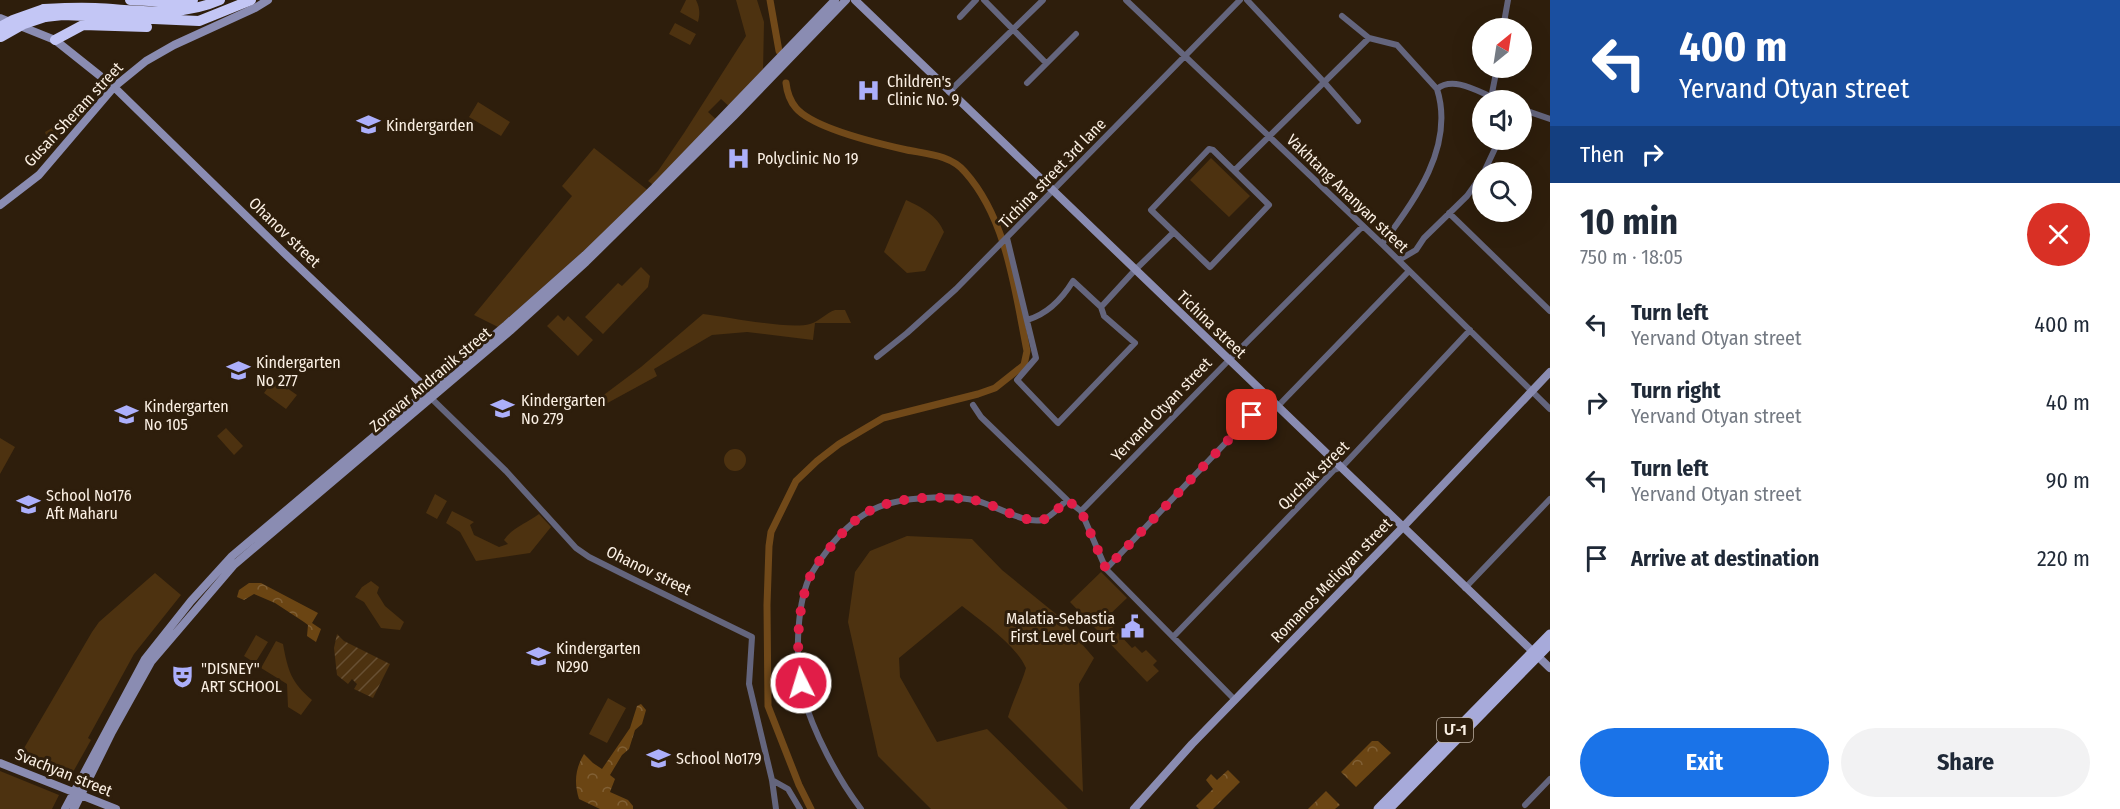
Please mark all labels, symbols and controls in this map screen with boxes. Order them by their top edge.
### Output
north arrow [1472,18,1532,78]
map controls [1472,18,1532,222]
text: 400 m [1679,22,1787,72]
icon: left [1580,24,1658,102]
street label: Gusan Sheram street [20,58,127,170]
place label: Children's Clinic No. 9 [887,72,959,109]
text: Yervand Otyan street [1679,73,1909,105]
hospital icon: Children's Clinic No. 9 [856,77,882,103]
button: sound [1472,90,1532,150]
school or university icon: Kindergarden [355,112,381,138]
street label: Tichina street 3rd lane [995,114,1110,232]
place label: Kindergarden [386,116,474,135]
street label: Vakhtang Ananyan street [1283,130,1413,257]
icon: right [1636,138,1669,171]
text: Then [1580,141,1624,168]
hospital icon: Polyclinic No 19 [726,145,752,171]
place label: Polyclinic No 19 [757,149,859,168]
button: search [1472,162,1532,222]
street label: Ohanov street [245,193,325,272]
text: 10 min [1580,200,1678,244]
button: close [2027,203,2090,266]
text: 750 m · 18:05 [1580,245,1683,269]
street label: Tichina street [1173,287,1251,363]
text: Turn left [1631,299,1709,326]
icon: left [1580,308,1613,341]
text: 400 m [2034,311,2090,338]
street label: Zoravar Andranik street [366,323,495,436]
text: Yervand Otyan street [1631,326,1802,350]
place label: Kindergarten No 277 [256,353,341,390]
street label: Yervand Otyan street [1107,353,1216,465]
school or university icon: Kindergarten No 277 [225,358,251,384]
text: Turn right [1631,377,1720,404]
icon: right [1580,386,1613,419]
pin [1226,389,1277,440]
text: 40 m [2046,389,2090,416]
place label: Kindergarten No 279 [521,391,606,428]
school or university icon: Kindergarten No 279 [490,396,516,422]
place label: Kindergarten No 105 [144,397,229,434]
icon: arrive [1235,398,1268,431]
school or university icon: Kindergarten No 105 [113,402,139,428]
text: Yervand Otyan street [1631,404,1802,428]
street label: Quchak street [1274,436,1353,514]
text: Turn left [1631,455,1709,482]
icon: left [1580,464,1613,497]
text: 90 m [2046,467,2090,494]
text: Yervand Otyan street [1631,482,1802,506]
place label: School No176 Aft Maharu [46,486,132,523]
school or university icon: School No176 Aft Maharu [15,491,41,517]
street label: Romanos Meliqyan street [1267,514,1396,647]
street label: Ohanov street [603,542,695,600]
icon: arrive [1580,542,1613,575]
text: Arrive at destination [1631,545,1819,572]
text: 220 m [2037,545,2090,572]
place label: Malatia-Sebastia First Level Court [1006,609,1116,646]
public building icon: Malatia-Sebastia First Level Court [1120,614,1146,640]
place label: Kindergarten N290 [556,639,641,676]
school or university icon: Kindergarten N290 [525,644,551,670]
position arrow [769,651,833,715]
place label: "DISNEY" ART SCHOOL [201,659,282,696]
theatre icon: "DISNEY" ART SCHOOL [170,664,196,690]
road number: Մ-1 [1437,718,1473,742]
button: Exit [1580,728,1829,797]
button: Share [1841,728,2090,797]
street label: Svachyan street [13,744,116,801]
school or university icon: School No179 [645,745,671,771]
place label: School No179 [676,749,762,768]

